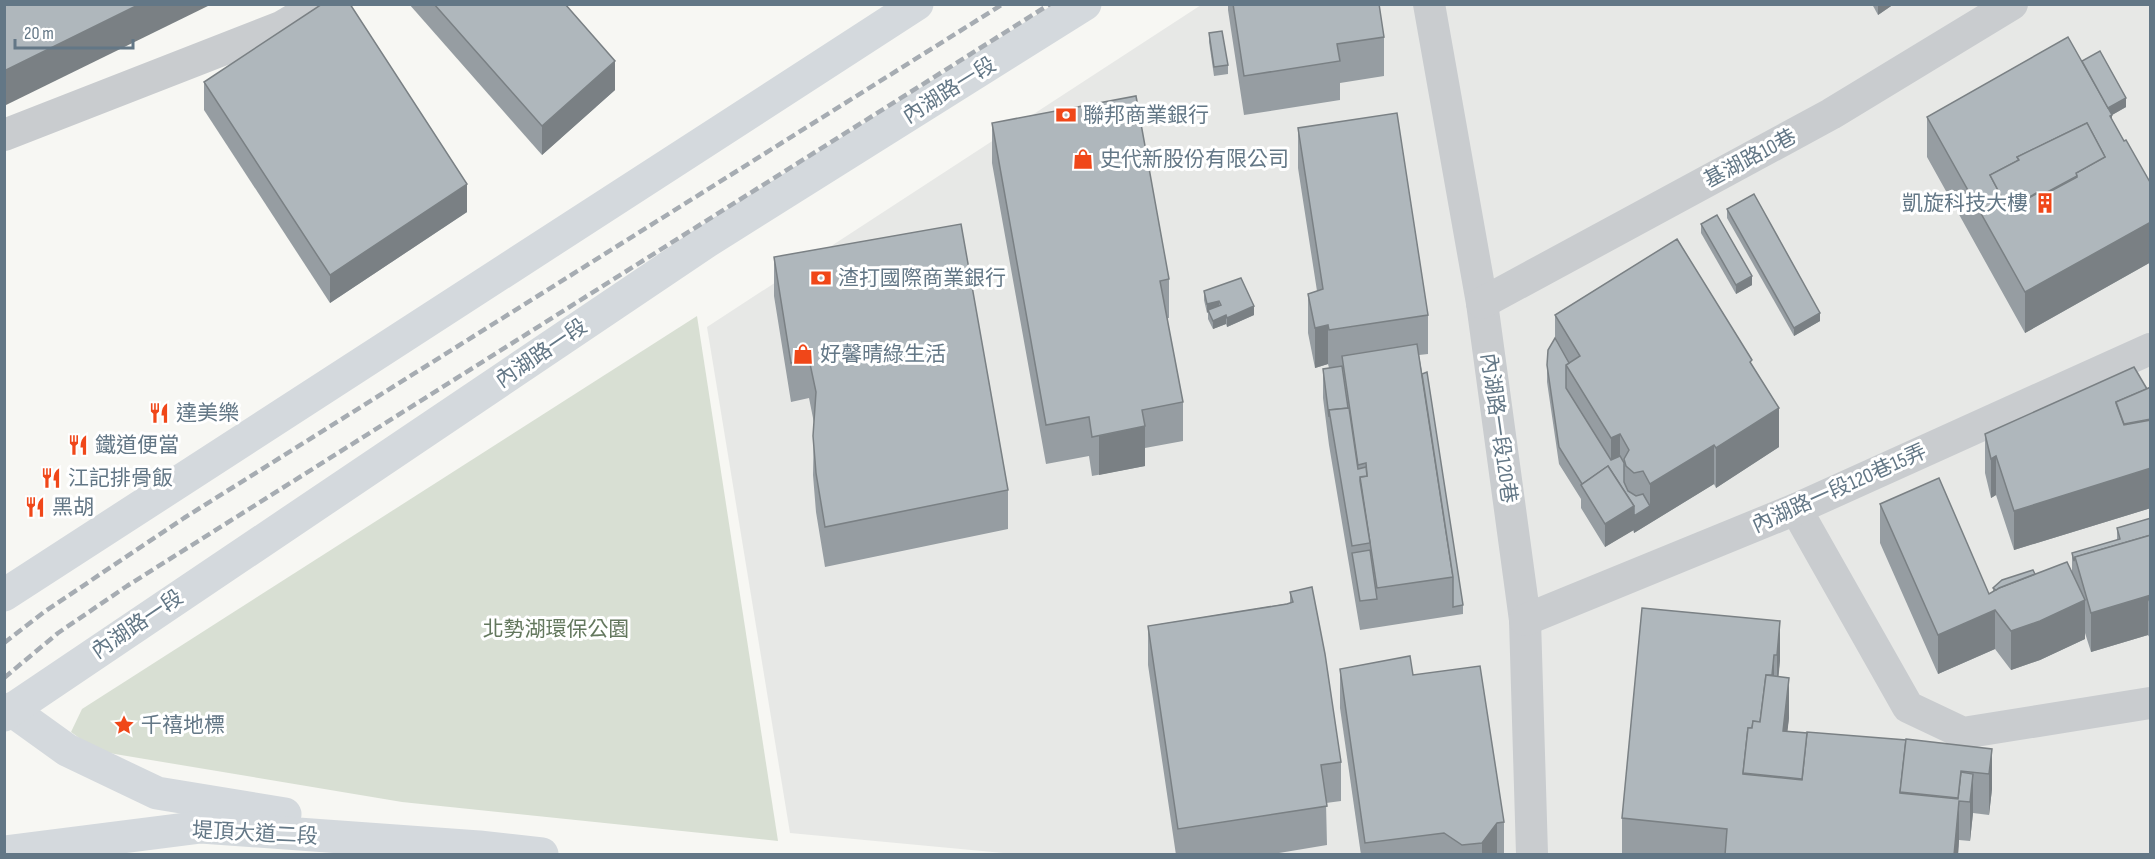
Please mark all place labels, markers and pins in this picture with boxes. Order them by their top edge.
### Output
bank icon: 聯邦商業銀行 [1054,103,1078,127]
place label: 聯邦商業銀行 [1083,103,1209,128]
shop icon: 史代新股份有限公司 [1071,147,1095,171]
place label: 史代新股份有限公司 [1100,147,1289,172]
place label: 凱旋科技大樓 [1902,191,2028,216]
building icon: 凱旋科技大樓 [2033,191,2057,215]
bank icon: 渣打國際商業銀行 [809,266,833,290]
place label: 渣打國際商業銀行 [838,266,1006,291]
shop icon: 好馨晴綠生活 [791,342,815,366]
place label: 好馨晴綠生活 [820,342,946,367]
restaurant icon: 達美樂 [147,401,171,425]
place label: 達美樂 [176,401,239,426]
restaurant icon: 鐵道便當 [66,433,90,457]
place label: 鐵道便當 [95,433,179,458]
restaurant icon: 江記排骨飯 [39,466,63,490]
place label: 江記排骨飯 [68,466,173,491]
restaurant icon: 黑胡 [23,495,47,519]
place label: 黑胡 [52,495,94,520]
place icon: 千禧地標 [112,713,136,737]
place label: 千禧地標 [141,713,225,738]

